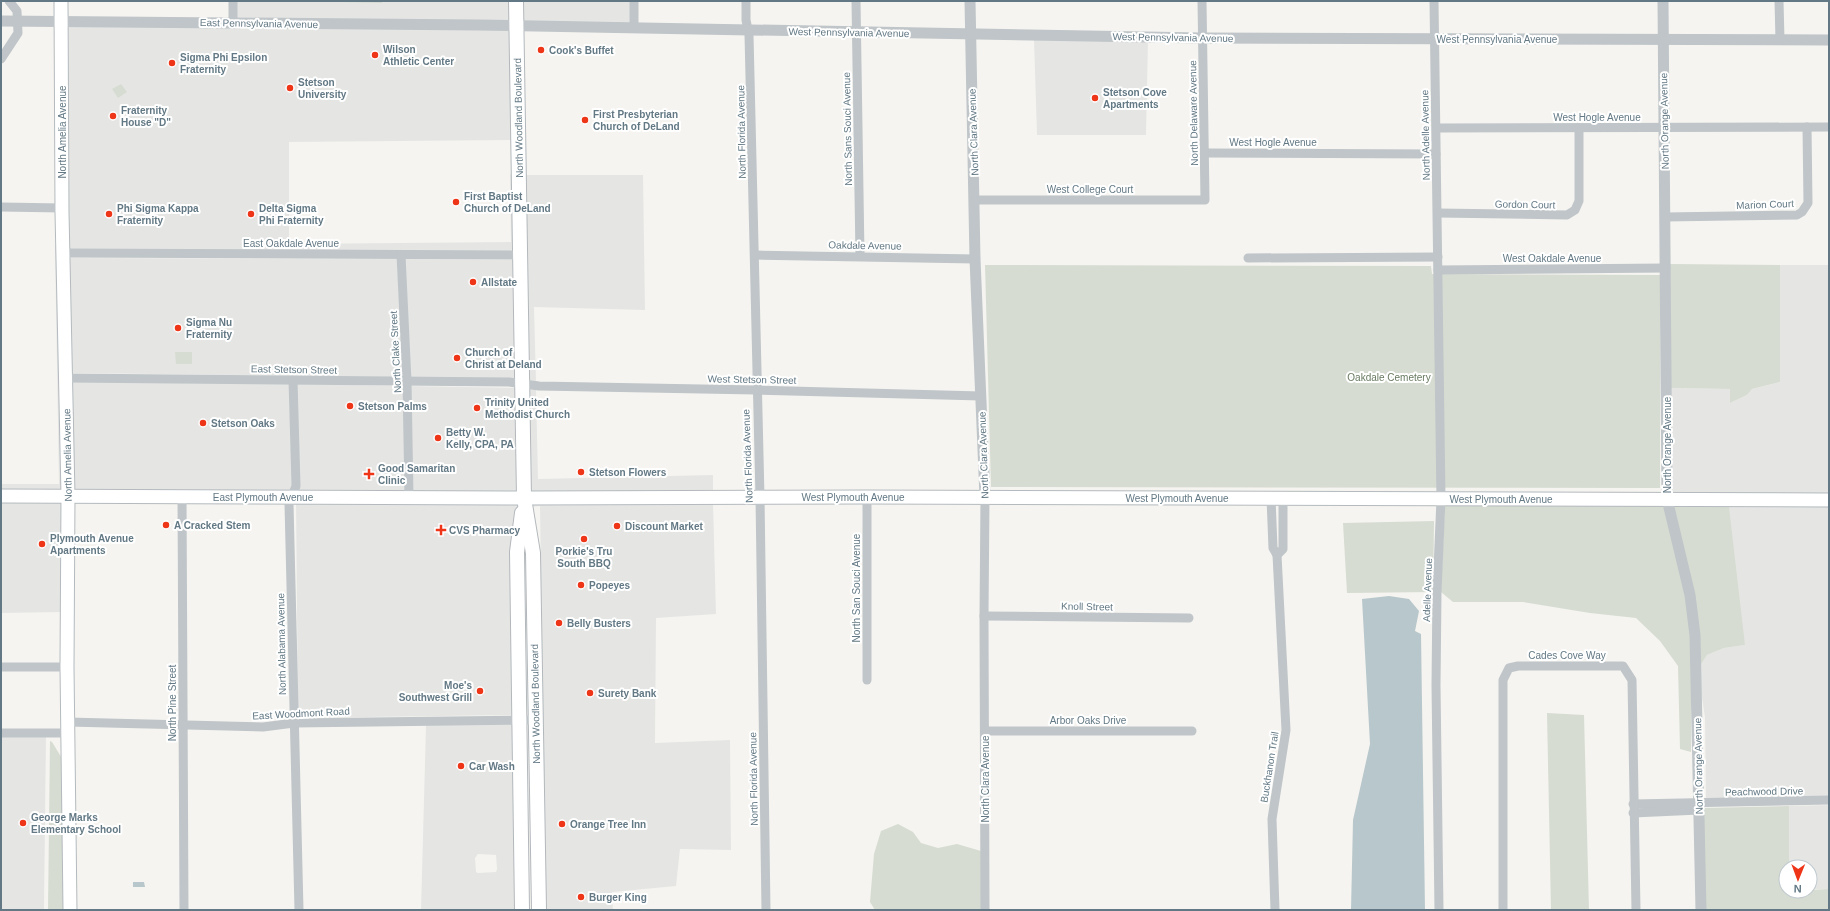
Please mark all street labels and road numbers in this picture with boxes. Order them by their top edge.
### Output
street label: East Pennsylvania Avenue [200,17,319,30]
street label: West Pennsylvania Avenue [788,26,910,39]
street label: West Pennsylvania Avenue [1112,31,1234,44]
street label: West Pennsylvania Avenue [1437,34,1558,45]
street label: North Woodland Boulevard [512,58,525,178]
street label: North Delaware Avenue [1187,60,1200,166]
street label: North Sans Souci Avenue [841,72,854,186]
street label: North Orange Avenue [1658,72,1671,169]
street label: North Amelia Avenue [57,85,68,179]
street label: North Florida Avenue [735,85,748,179]
street label: North Clara Avenue [966,88,981,176]
street label: North Adelle Avenue [1419,89,1432,180]
street label: West Hogle Avenue [1553,112,1641,123]
street label: West Hogle Avenue [1229,137,1317,148]
street label: West College Court [1047,184,1133,195]
street label: Gordon Court [1495,198,1556,211]
street label: Marion Court [1736,198,1794,211]
street label: East Oakdale Avenue [243,238,339,249]
street label: Oakdale Avenue [828,239,902,252]
street label: West Oakdale Avenue [1503,253,1602,264]
street label: North Clake Street [388,310,403,393]
street label: East Stetson Street [251,363,337,376]
street label: West Stetson Street [708,373,797,386]
street label: North Orange Avenue [1662,396,1673,493]
street label: North Amelia Avenue [61,408,74,502]
street label: North Florida Avenue [740,409,755,503]
street label: North Clara Avenue [976,411,991,499]
street label: East Plymouth Avenue [213,492,314,503]
street label: West Plymouth Avenue [801,492,905,503]
street label: West Plymouth Avenue [1125,493,1229,504]
street label: West Plymouth Avenue [1449,494,1553,505]
street label: North San Souci Avenue [851,533,862,642]
street label: Adelle Avenue [1421,558,1434,622]
street label: North Alabama Avenue [275,592,288,695]
street label: Knoll Street [1061,601,1113,612]
street label: North Woodland Boulevard [529,644,542,764]
street label: Cades Cove Way [1528,650,1606,661]
street label: North Pine Street [167,664,178,741]
street label: East Woodmont Road [252,705,350,722]
street label: Arbor Oaks Drive [1050,715,1127,726]
street label: North Orange Avenue [1692,717,1705,814]
street label: Buckhanon Trail [1258,731,1281,803]
street label: North Florida Avenue [747,732,760,826]
street label: North Clara Avenue [980,735,991,823]
street label: Peachwood Drive [1725,785,1804,798]

